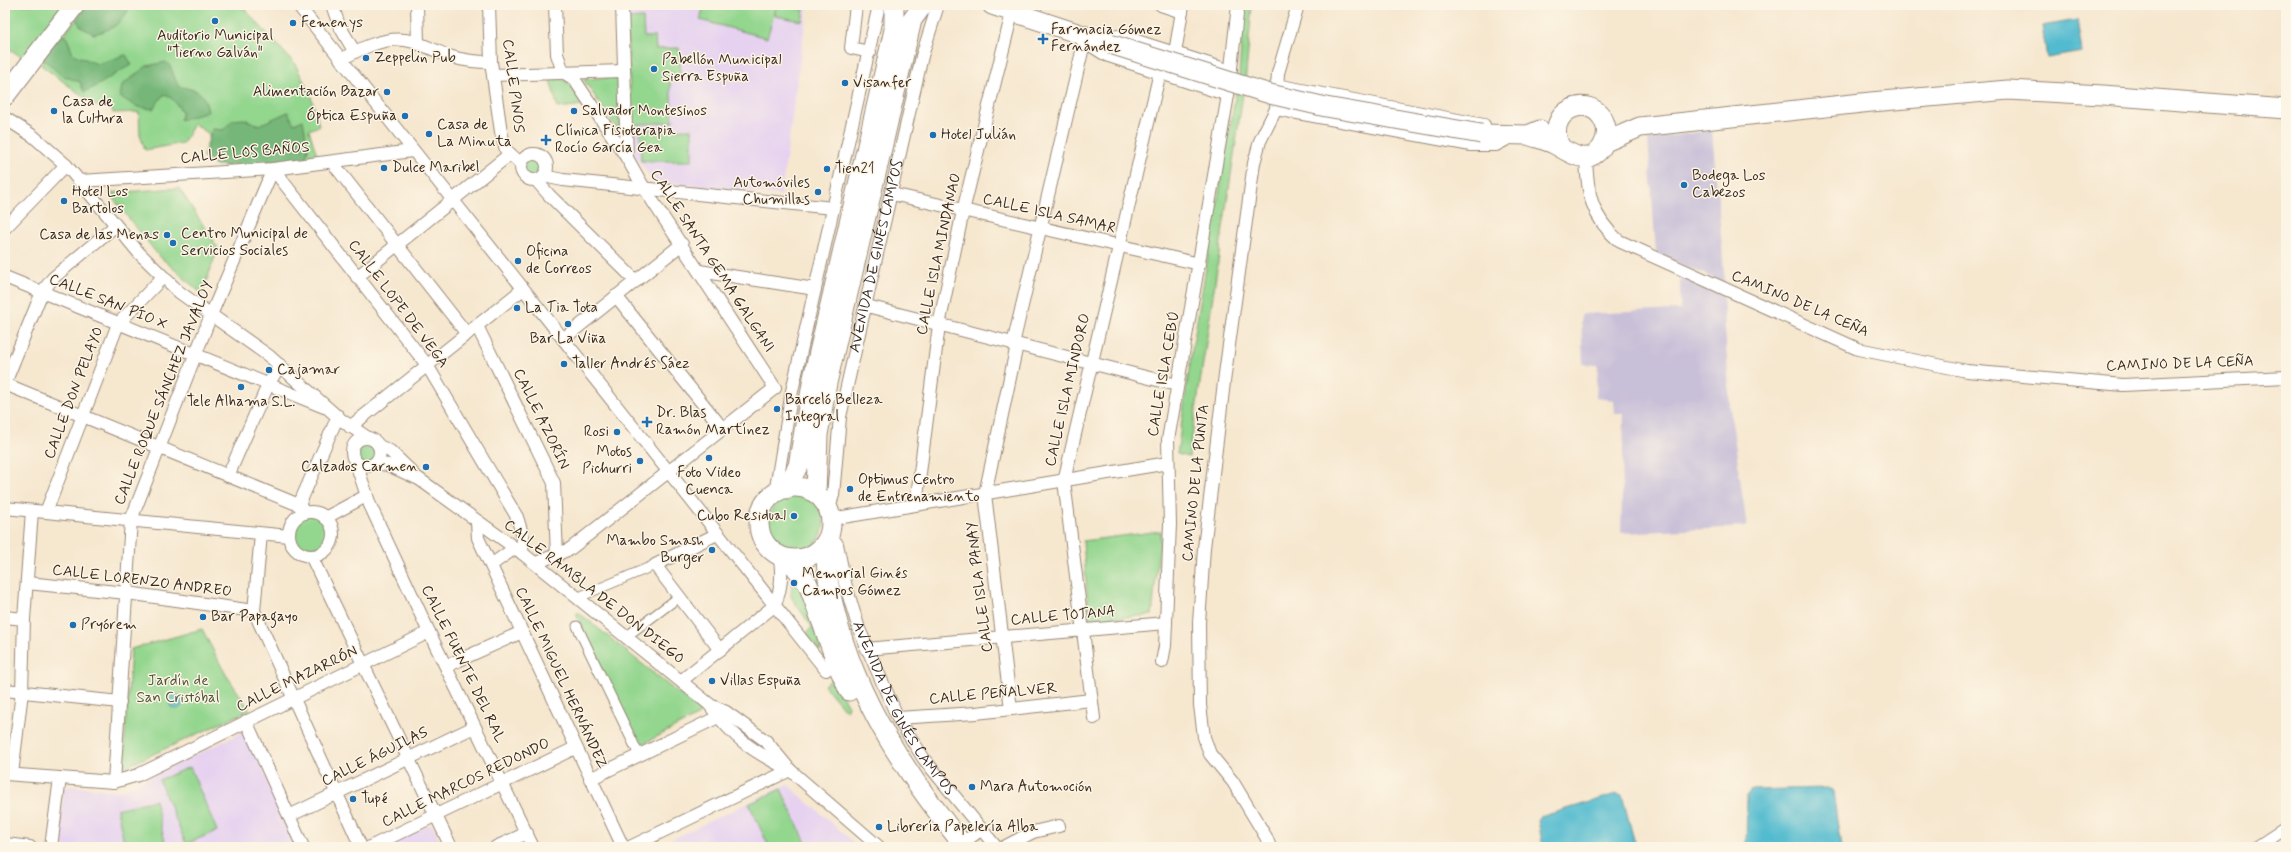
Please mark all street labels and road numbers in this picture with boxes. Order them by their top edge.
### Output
street label: CALLE PINOS [497,38,529,135]
street label: CALLE LOS BAÑOS [180,137,310,169]
street label: AVENIDA DE GINÉS CAMPOS [845,157,908,355]
street label: CALLE SANTA GEMA GALGANI [645,166,779,356]
street label: CALLE ISLA MINDANAO [912,171,966,337]
street label: CALLE ISLA SAMAR [981,189,1117,239]
street label: CALLE LOPE DE VEGA [343,236,453,372]
street label: CAMINO DE LA CEÑA [1728,266,1872,342]
street label: CALLE SAN PÍO X [46,268,170,335]
street label: CALLE ROQUE SÁNCHEZ JAVALOY [109,278,218,508]
street label: CALLE ISLA CEBÚ [1143,310,1185,438]
street label: CALLE ISLA MINDORO [1041,311,1095,469]
street label: CALLE DON PELAYO [40,324,108,462]
street label: CAMINO DE LA CEÑA [2106,351,2254,377]
street label: CALLE AZORÍN [508,365,575,473]
street label: CAMINO DE LA PUNTA [1178,403,1214,563]
street label: CALLE RAMBLA DE DON DIEGO [500,515,688,669]
street label: CALLE ISLA PANAY [962,521,998,653]
street label: CALLE LORENZO ANDREO [51,560,233,602]
street label: CALLE FUENTE DEL RAL [416,582,510,747]
street label: CALLE MIGUEL HERNÁNDEZ [510,583,613,772]
street label: CALLE TOTANA [1010,601,1116,631]
street label: AVENIDA DE GINÉS CAMPOS [847,619,960,800]
street label: CALLE MAZARRÓN [233,641,361,717]
street label: CALLE PEÑALVER [928,678,1058,710]
street label: CALLE ÁGUILAS [318,721,432,791]
street label: CALLE MARCOS REDONDO [379,734,553,832]

